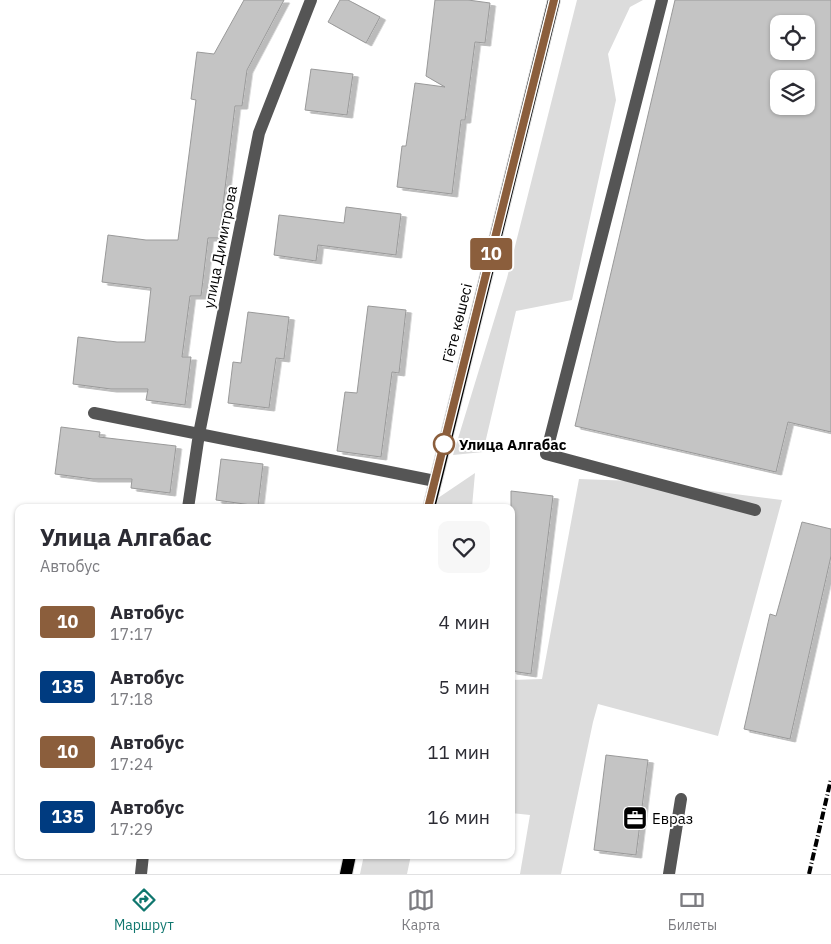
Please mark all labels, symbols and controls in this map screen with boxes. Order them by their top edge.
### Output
map controls [770,15,815,115]
button: locate [770,15,815,60]
button: layers [770,70,815,115]
street label: улица Димитрова [199,184,241,310]
line badge: 10 [468,238,514,270]
text: 10 [480,242,502,265]
street label: Гёте көшесі [438,281,476,365]
marker: Улица Алгабас [433,433,455,455]
place label: Улица Алгабас [459,435,567,454]
text: Улица Алгабас [40,521,212,553]
button: heart [438,521,490,573]
text: Автобус [40,556,100,576]
text: Автобус [110,600,184,624]
text: 10 [57,610,78,633]
text: 4 мин [439,610,490,634]
text: 17:17 [110,624,153,644]
text: Автобус [110,665,184,689]
text: 135 [51,675,84,698]
text: 5 мин [439,675,490,699]
text: 17:18 [110,689,153,709]
text: Автобус [110,730,184,754]
text: 10 [57,740,78,763]
text: 11 мин [427,740,490,764]
text: 17:24 [110,754,153,774]
text: Автобус [110,795,184,819]
text: 135 [51,805,84,828]
text: 16 мин [427,805,490,829]
office icon: Евраз [622,805,648,831]
place label: Евраз [652,809,693,828]
text: 17:29 [110,819,153,839]
tab: Маршрут [114,886,174,934]
tab: Карта [402,886,440,934]
tab: Билеты [668,886,717,934]

